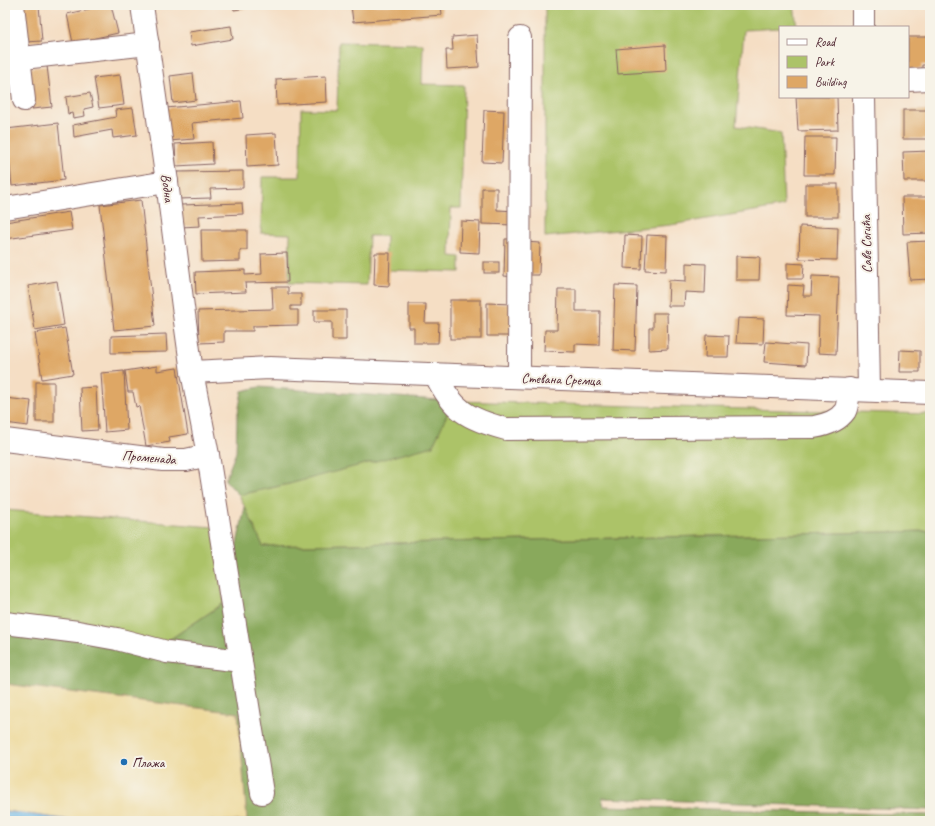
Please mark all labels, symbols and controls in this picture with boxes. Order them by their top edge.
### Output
legend [779,26,909,98]
text: Road [815,34,837,50]
text: Park [815,54,836,70]
text: Building [815,74,847,90]
street label: Водна [157,173,178,205]
street label: Саве Согића [857,214,876,273]
street label: Стевана Сремца [521,370,602,389]
street label: Променада [121,447,177,468]
place label: Плажа [132,754,166,771]
marker: Плажа [119,757,129,767]

